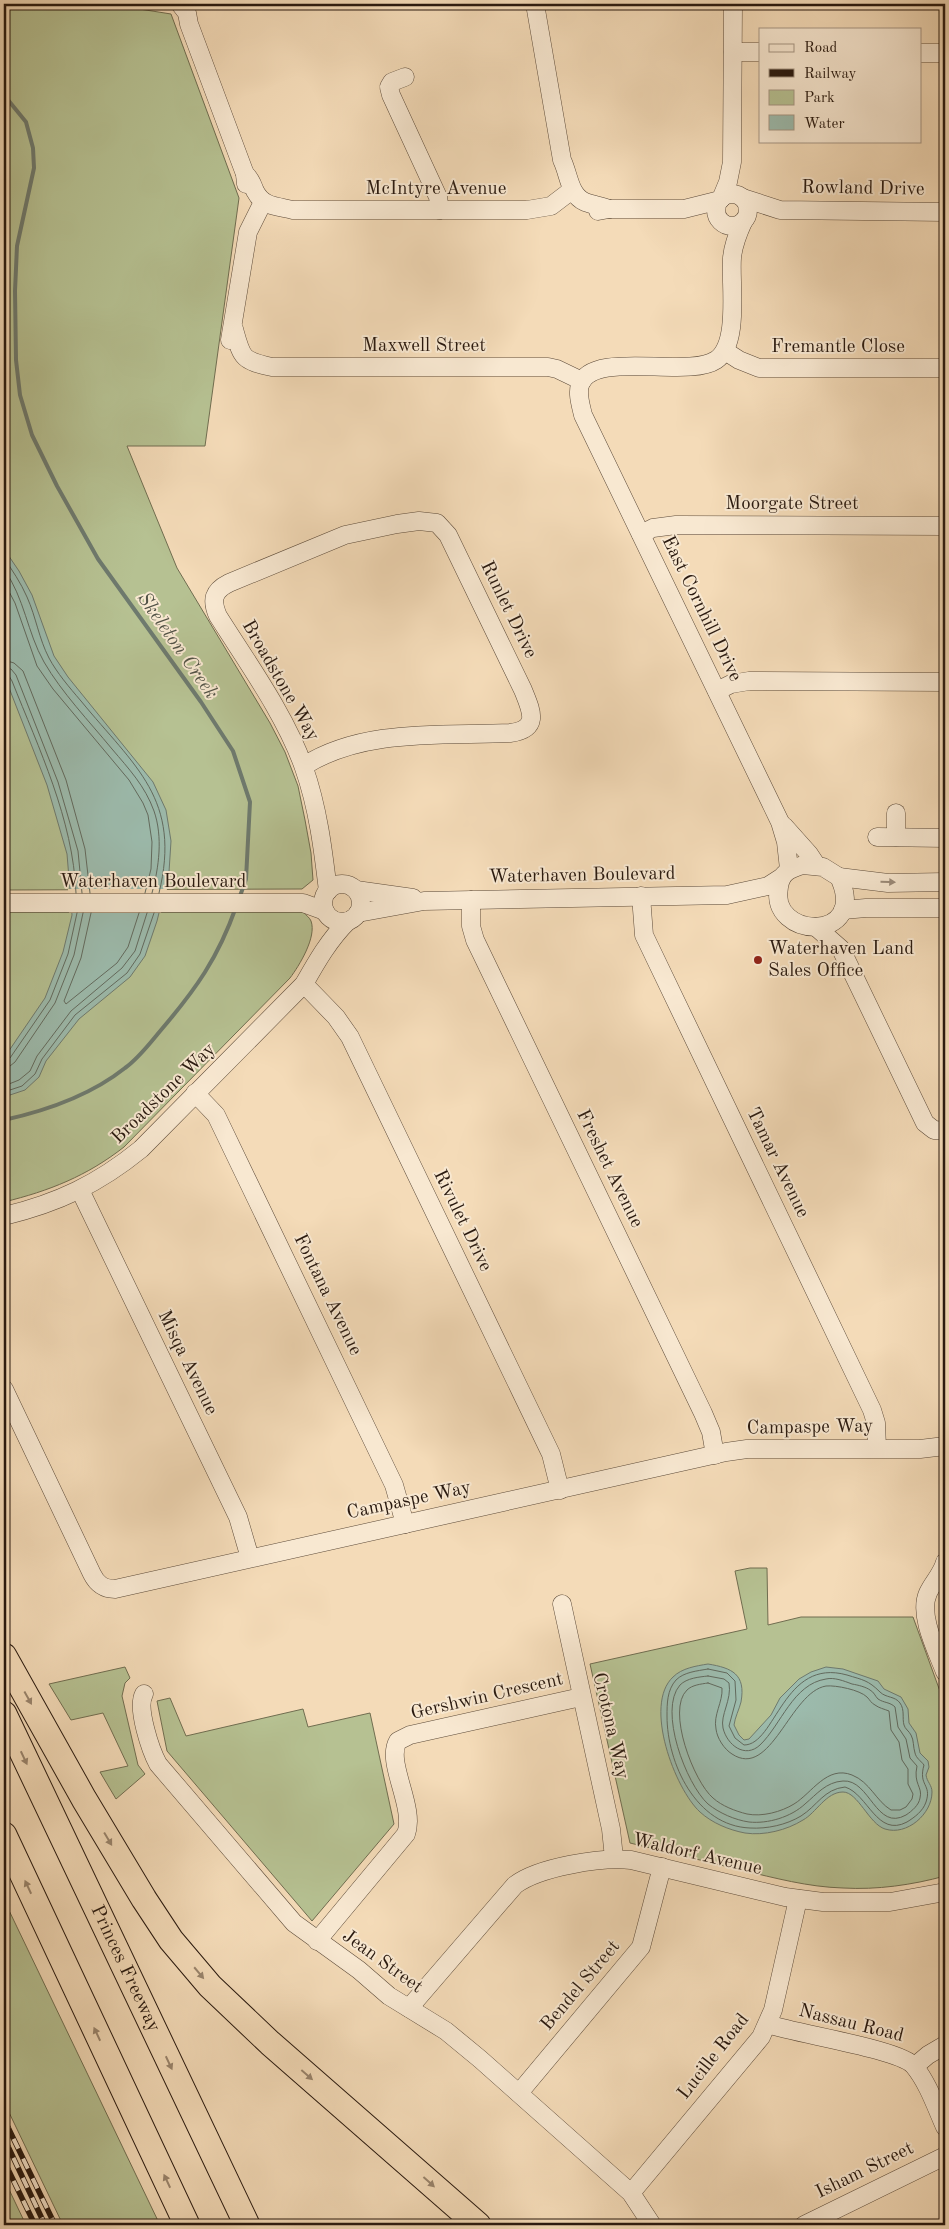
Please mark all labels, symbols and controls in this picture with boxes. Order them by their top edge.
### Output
legend [759,28,922,142]
text: Road [804,41,838,56]
text: Railway [804,67,857,82]
text: Park [804,91,835,106]
text: Water [804,117,845,132]
street label: Rowland Drive [801,178,925,200]
street label: McIntyre Avenue [366,180,506,199]
street label: Maxwell Street [362,337,486,356]
street label: Fremantle Close [771,338,905,357]
street label: Moorgate Street [725,495,859,514]
street label: East Cornhill Drive [657,533,745,685]
street label: Runlet Drive [476,558,540,662]
water label: Skeleton Creek [133,589,221,703]
street label: Broadstone Way [238,617,322,745]
street label: Waterhaven Boulevard [488,865,676,887]
street label: Waterhaven Boulevard [59,873,247,892]
one-way arrow [880,879,896,887]
place label: Waterhaven Land Sales Office [768,940,914,981]
marker: Waterhaven Land Sales Office [752,954,764,966]
street label: Broadstone Way [108,1040,220,1148]
street label: Tamar Avenue [742,1105,812,1221]
street label: Freshet Avenue [572,1107,646,1231]
street label: Rivulet Drive [429,1167,495,1275]
street label: Fontana Avenue [289,1231,365,1359]
street label: Misqa Avenue [153,1308,221,1418]
street label: Campaspe Way [747,1417,873,1439]
street label: Campaspe Way [345,1479,473,1523]
street label: Gershwin Crescent [409,1670,565,1724]
street label: Crotona Way [588,1671,632,1781]
one-way arrow [23,1691,32,1705]
one-way arrow [21,1751,29,1765]
street label: Waldorf Avenue [630,1831,764,1879]
one-way arrow [104,1832,112,1847]
one-way arrow [24,1880,32,1894]
street label: Princes Freeway [87,1902,163,2035]
street label: Jean Street [338,1927,426,1997]
street label: Bendel Street [538,1937,624,2035]
one-way arrow [193,1967,205,1979]
street label: Nassau Road [796,2002,906,2046]
street label: Lucille Road [675,2011,753,2103]
one-way arrow [93,2027,101,2041]
one-way arrow [165,2056,173,2070]
one-way arrow [300,2069,312,2081]
street label: Isham Street [813,2139,917,2203]
one-way arrow [162,2174,170,2188]
one-way arrow [423,2176,435,2188]

